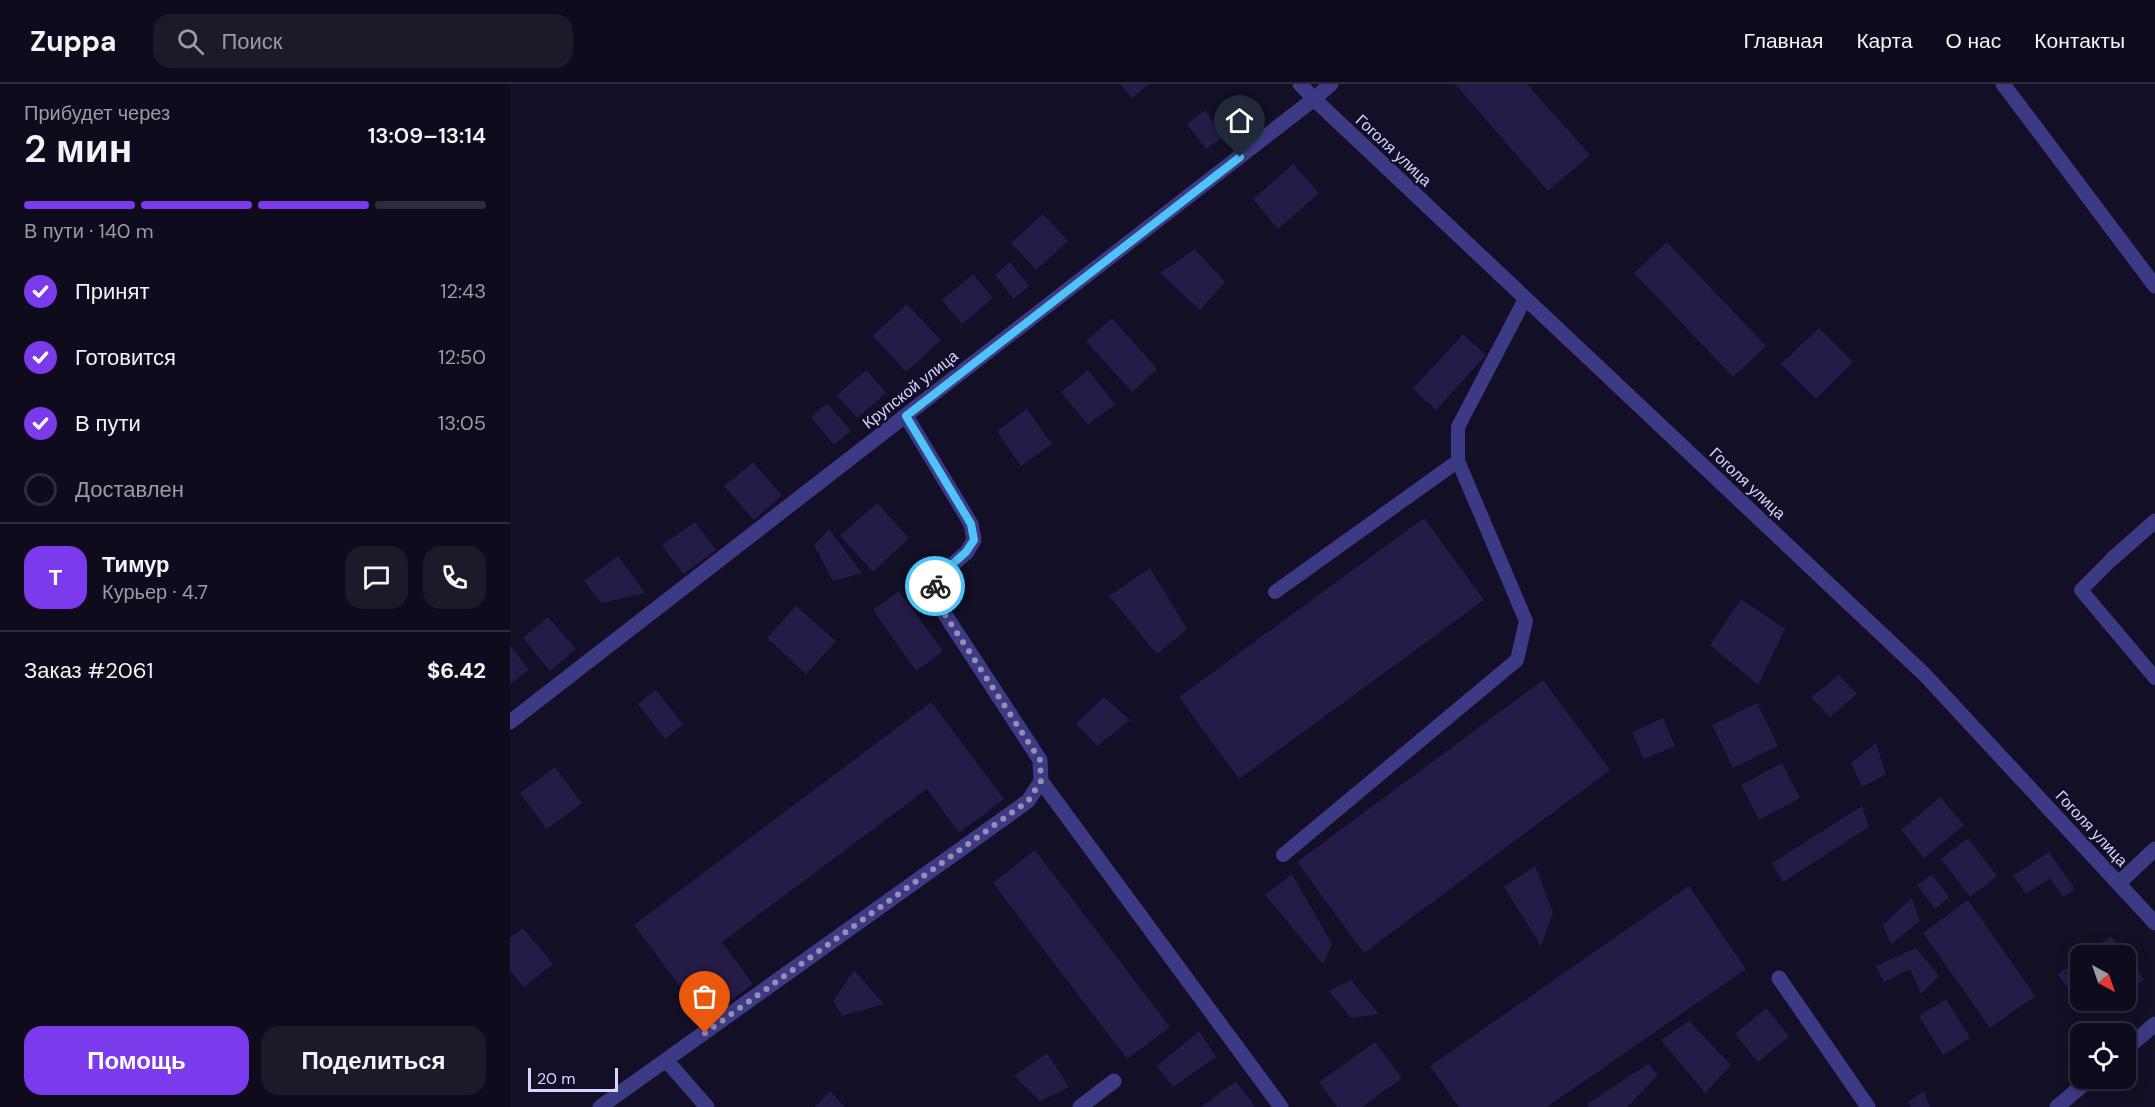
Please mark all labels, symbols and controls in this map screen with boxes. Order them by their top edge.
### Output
search box [153,14,573,68]
text: Zuppa [30,23,117,60]
icon: search [174,25,207,58]
text: Поиск [222,27,282,56]
text: Главная [1743,27,1823,55]
text: Карта [1856,27,1913,55]
text: О нас [1946,27,2001,55]
text: Контакты [2034,27,2125,55]
pin [1214,95,1265,157]
text: Прибудет через [24,100,170,126]
icon: home [1223,104,1256,137]
street label: Гоголя улица [1351,110,1436,191]
text: 13:09–13:14 [368,121,486,150]
text: 2 мин [24,123,132,174]
text: В пути · 140 m [24,218,154,244]
icon: check [24,275,57,308]
text: Принят [75,277,149,306]
text: 12:43 [440,278,486,304]
icon: check [24,341,57,374]
text: Готовится [75,343,176,372]
text: 12:50 [438,344,486,370]
street label: Крупской улица [858,345,963,433]
icon: check [24,407,57,440]
text: В пути [75,409,141,438]
text: 13:05 [438,410,486,436]
street label: Гоголя улица [1705,443,1790,524]
text: Доставлен [75,475,184,504]
button: chat [345,546,408,609]
button: phone [423,546,486,609]
text: Тимур [102,550,170,579]
courier [905,556,965,616]
text: Т [49,563,62,592]
icon: bike [919,570,952,603]
text: Курьер · 4.7 [102,579,208,605]
text: Заказ #2061 [24,656,153,685]
text: $6.42 [427,656,486,685]
street label: Гоголя улица [2051,786,2132,871]
north arrow [2070,945,2136,1011]
map controls [2070,945,2136,1089]
pin [679,971,730,1033]
icon: bag [688,980,721,1013]
button: locate [2070,1023,2136,1089]
button: Помощь [24,1026,249,1095]
button: Поделиться [261,1026,486,1095]
scale bar [528,1065,618,1092]
text: 20 m [537,1068,576,1089]

